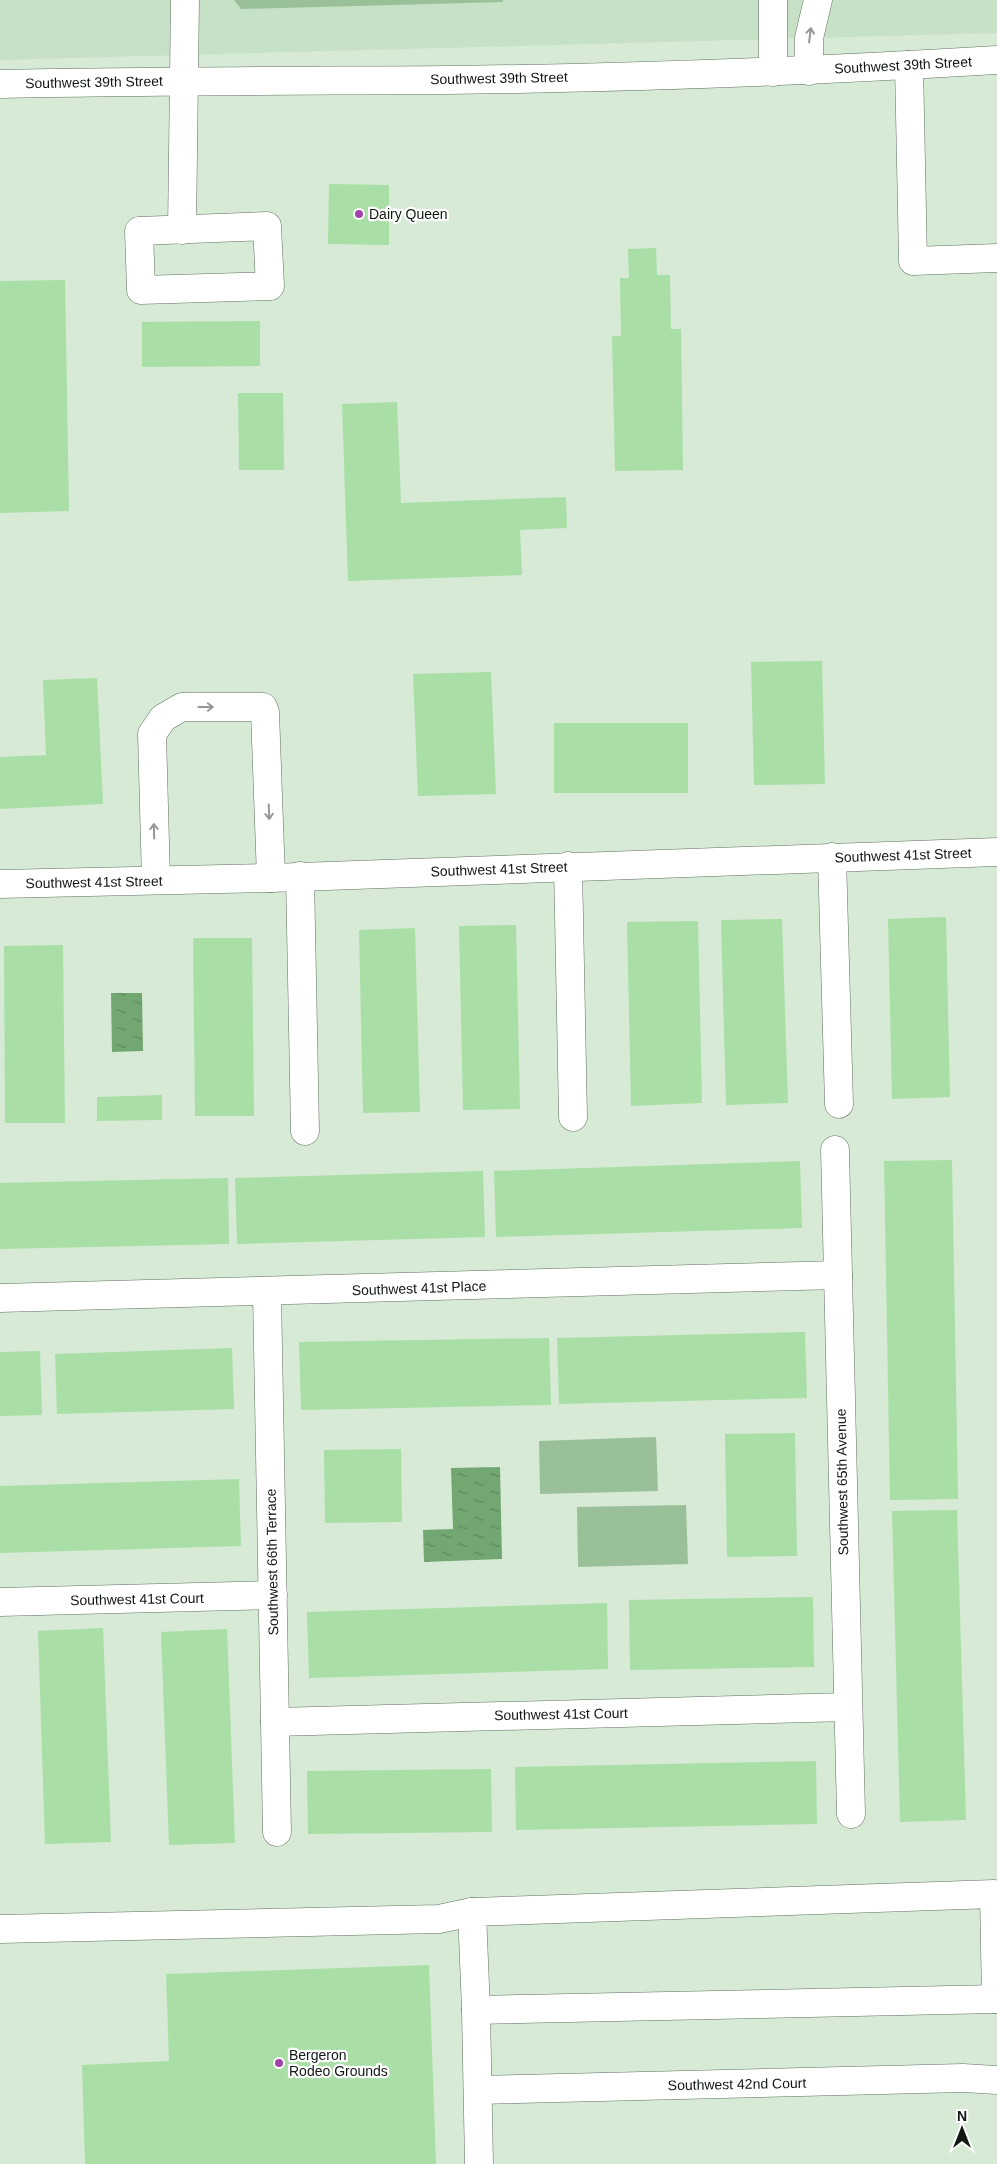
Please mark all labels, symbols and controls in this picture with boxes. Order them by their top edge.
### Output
one-way arrow [805,27,815,43]
street label: Southwest 39th Street [834,53,972,77]
street label: Southwest 39th Street [430,69,568,87]
street label: Southwest 39th Street [25,73,163,91]
place label: Dairy Queen [369,206,448,222]
marker: Dairy Queen [353,208,365,220]
one-way arrow [197,702,213,712]
one-way arrow [264,804,273,820]
one-way arrow [150,824,159,840]
street label: Southwest 41st Street [834,845,972,865]
street label: Southwest 41st Street [430,859,568,879]
street label: Southwest 41st Street [25,873,163,891]
street label: Southwest 41st Place [351,1278,487,1298]
street label: Southwest 65th Avenue [833,1408,851,1556]
street label: Southwest 66th Terrace [263,1488,281,1636]
street label: Southwest 41st Court [70,1590,204,1608]
street label: Southwest 41st Court [494,1705,628,1723]
place label: Bergeron Rodeo Grounds [289,2047,388,2079]
marker: Bergeron Rodeo Grounds [273,2057,285,2069]
street label: Southwest 42nd Court [668,2075,807,2093]
north arrow [937,2104,987,2154]
text: N [957,2108,967,2124]

